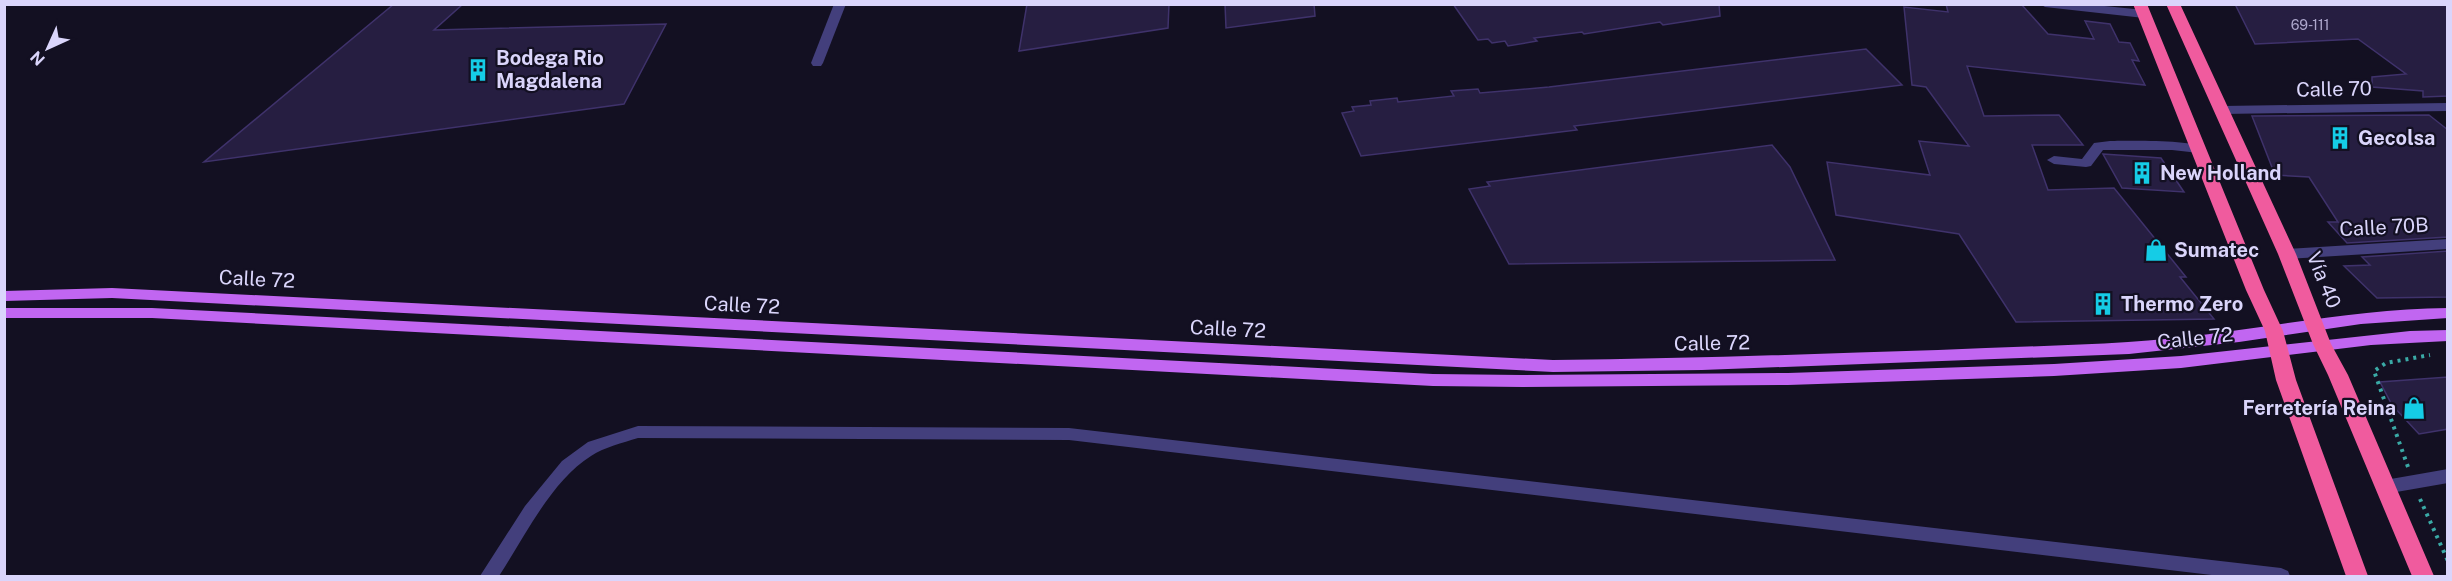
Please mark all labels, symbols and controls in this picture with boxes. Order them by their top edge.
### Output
house number: 69-111 [2291,17,2329,33]
north arrow [18,18,78,78]
place label: Bodega Rio Magdalena [496,46,604,93]
text: N [27,47,49,69]
building icon: Bodega Rio Magdalena [465,57,491,83]
street label: Calle 70 [2296,76,2372,102]
building icon: Gecolsa [2327,125,2353,151]
place label: Gecolsa [2358,126,2435,150]
building icon: New Holland [2129,160,2155,186]
place label: New Holland [2160,161,2282,185]
street label: Calle 70B [2339,213,2429,241]
shop icon: Sumatec [2143,237,2169,263]
place label: Sumatec [2174,238,2259,262]
street label: Vía 40 [2302,248,2346,312]
street label: Calle 72 [218,265,296,293]
street label: Calle 72 [703,291,781,319]
building icon: Thermo Zero [2090,291,2116,317]
place label: Thermo Zero [2121,292,2243,316]
street label: Calle 72 [1189,315,1267,343]
street label: Calle 72 [2156,322,2234,354]
street label: Calle 72 [1674,330,1750,356]
shop icon: Ferretería Reina [2401,395,2427,421]
place label: Ferretería Reina [2242,396,2396,420]

